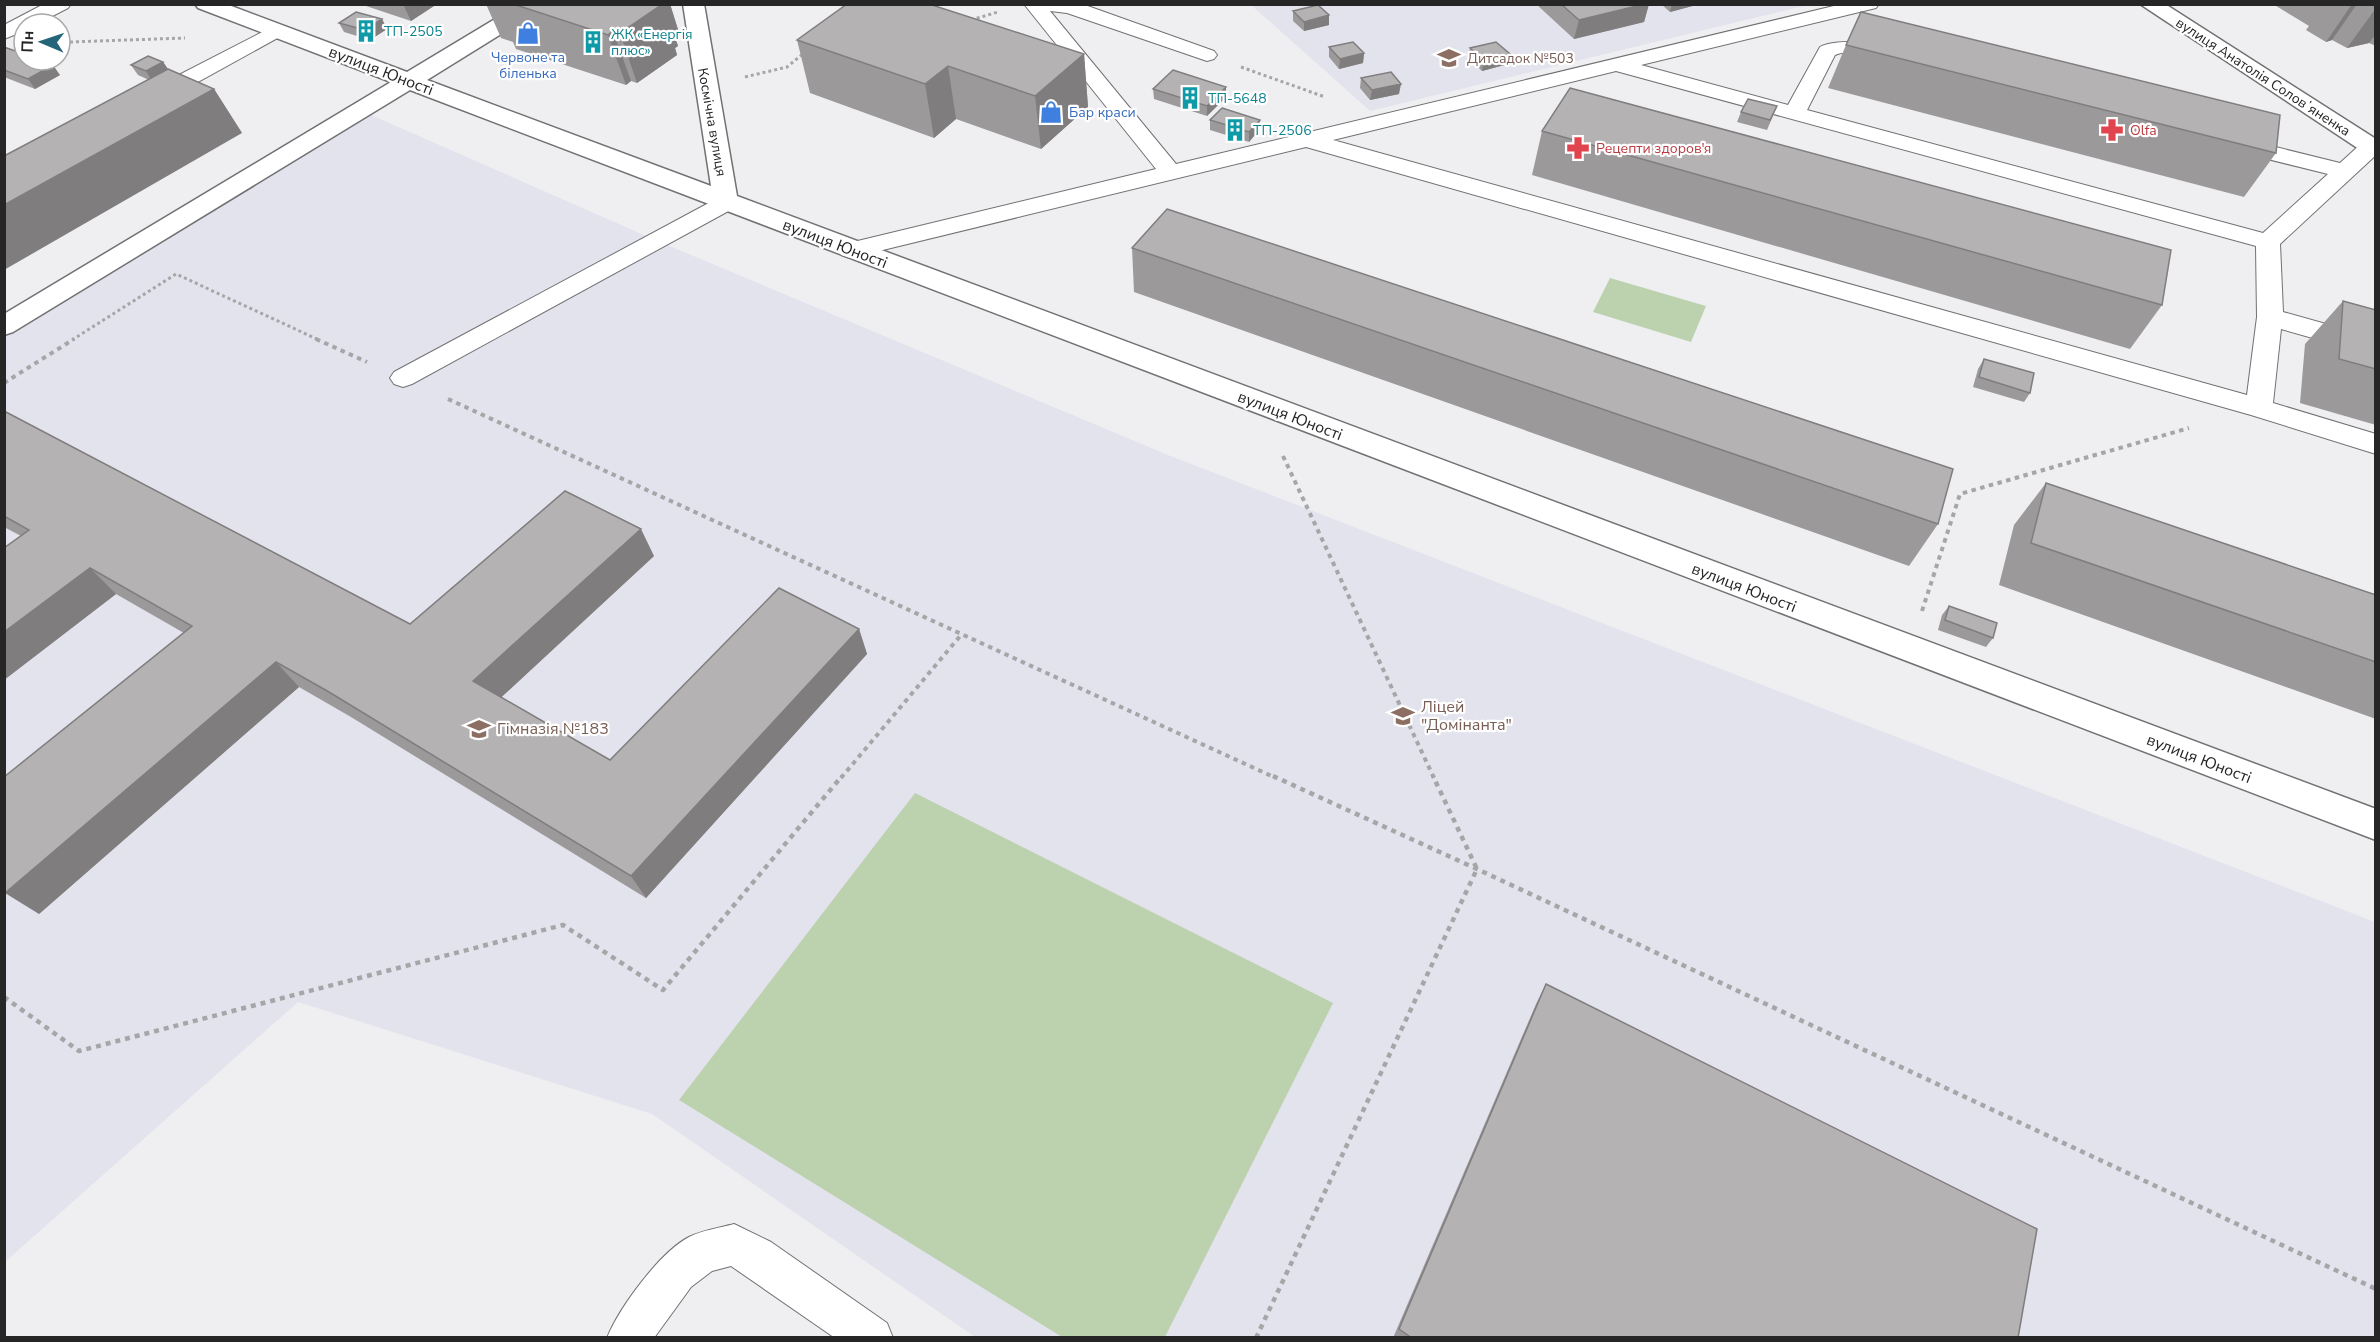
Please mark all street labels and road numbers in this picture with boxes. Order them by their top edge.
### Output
street label: вулиця Анатолія Соловʼяненка [2172,13,2354,141]
street label: вулиця Юності [325,41,437,101]
street label: Космічна вулиця [693,66,731,178]
street label: вулиця Юності [779,214,891,274]
street label: вулиця Юності [1234,386,1346,446]
street label: вулиця Юності [1688,558,1800,618]
street label: вулиця Юності [2143,729,2255,789]

